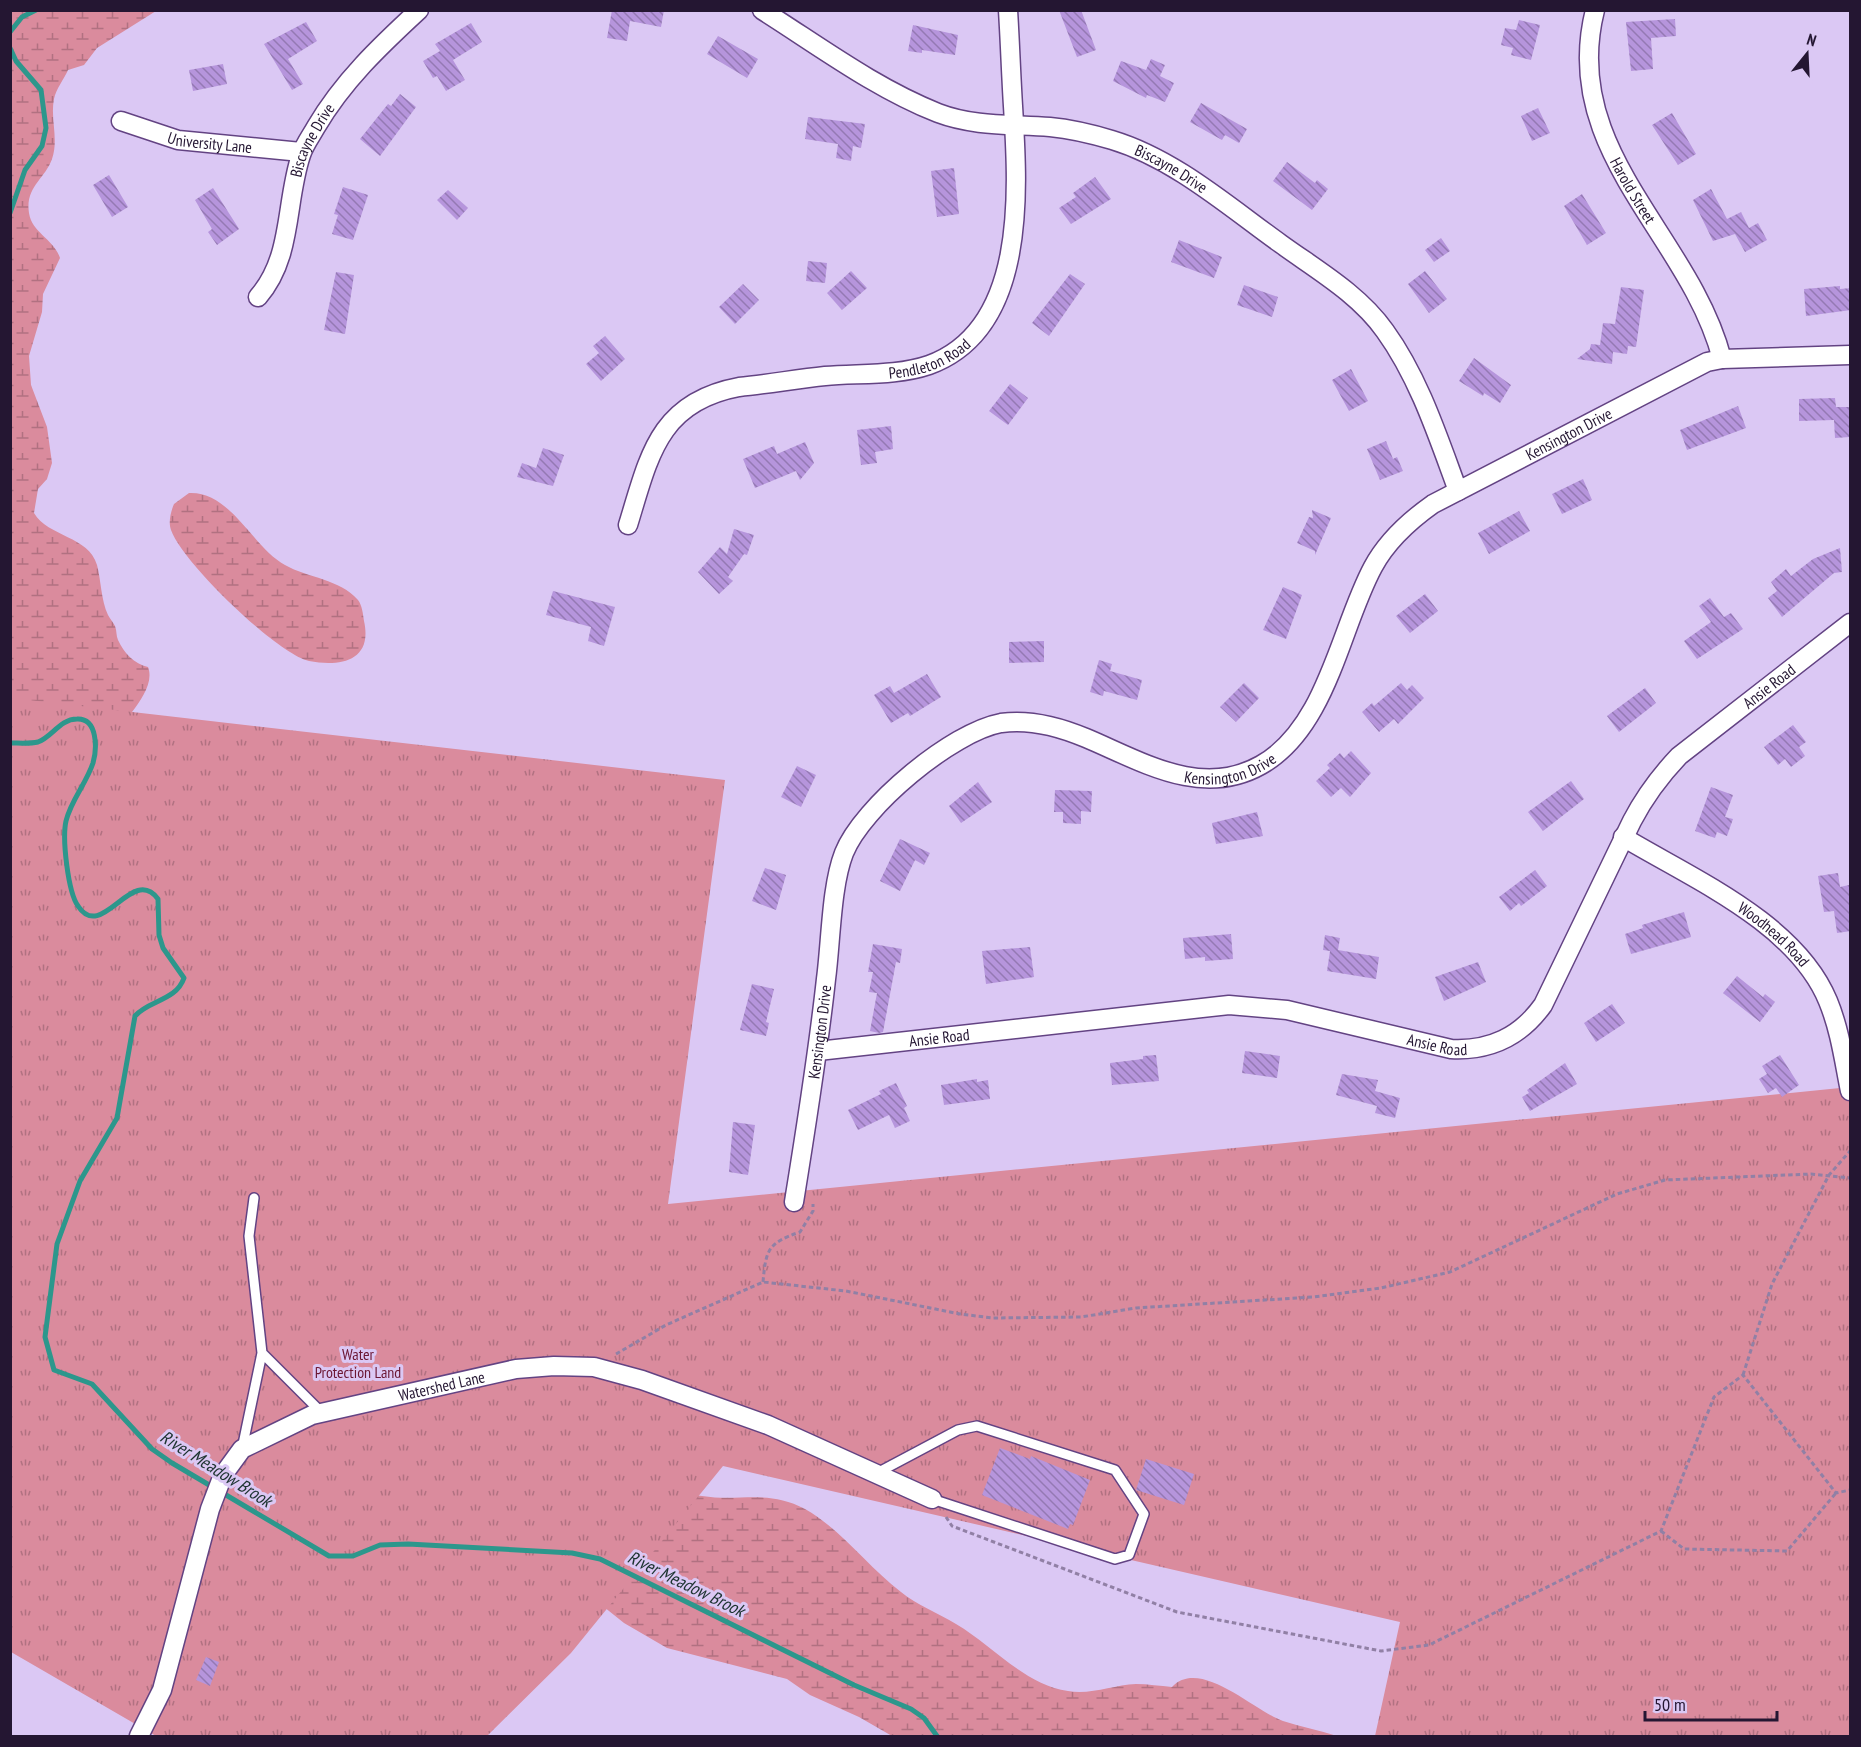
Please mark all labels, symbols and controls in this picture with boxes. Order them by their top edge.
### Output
north arrow [1777,24,1837,84]
text: N [1804,29,1819,51]
street label: Biscayne Drive [285,99,339,179]
street label: University Lane [165,127,253,157]
street label: Biscayne Drive [1132,140,1212,197]
street label: Harold Street [1606,154,1661,228]
street label: Pendleton Road [888,334,974,383]
street label: Kensington Drive [1522,403,1615,464]
street label: Ansie Road [1739,659,1799,713]
street label: Kensington Drive [1183,748,1280,789]
street label: Woodhead Road [1734,897,1814,971]
street label: Kensington Drive [803,984,835,1080]
street label: Ansie Road [908,1024,971,1051]
street label: Ansie Road [1405,1029,1468,1059]
park label: Water Protection Land [315,1344,401,1382]
street label: Watershed Lane [397,1366,487,1405]
water label: River Meadow Brook [156,1425,278,1513]
water label: River Meadow Brook [624,1545,750,1623]
scale bar [1645,1684,1777,1722]
text: 50 m [1654,1693,1686,1716]

